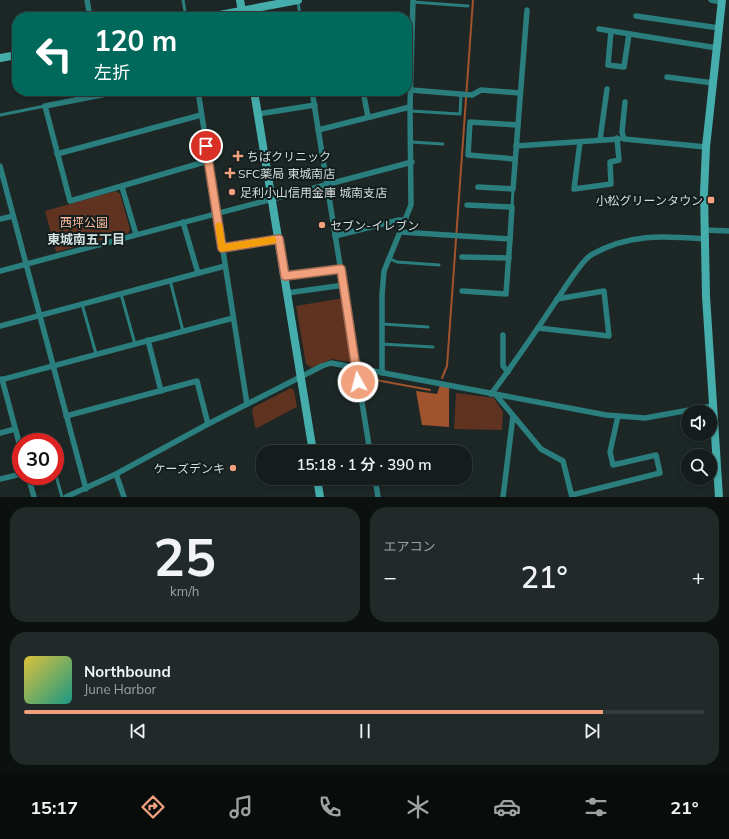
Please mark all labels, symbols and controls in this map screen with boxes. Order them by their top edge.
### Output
text: 120 m [94,23,177,58]
icon: left [28,28,80,80]
text: 左折 [94,61,130,84]
pin [189,129,223,163]
icon: arrive [195,135,217,157]
place label: ちばクリニック [247,149,331,164]
marker: ちばクリニック [232,150,244,162]
place label: SFC薬局 東城南店 [238,166,335,181]
marker: SFC薬局 東城南店 [225,168,235,178]
place label: 足利小山信用金庫 城南支店 [240,185,387,200]
marker: 足利小山信用金庫 城南支店 [227,187,237,197]
place label: 小松グリーンタウン [596,193,703,208]
marker: 小松グリーンタウン [706,195,716,205]
park label: 西坪公園 [60,215,108,230]
place label: セブン-イレブン [330,218,419,233]
marker: セブン-イレブン [317,220,327,230]
district label: 東城南五丁目 [47,231,125,247]
position arrow [337,361,379,403]
map controls [681,405,717,485]
button: sound [681,405,717,441]
speed limit sign: 30 [12,433,64,485]
button: search [681,449,717,485]
text: 15:18 · 1 分 · 390 m [296,455,432,474]
place label: ケーズデンキ [154,461,225,476]
marker: ケーズデンキ [228,463,238,473]
text: 25 [154,524,216,589]
text: エアコン [384,538,436,554]
text: 21° [521,558,568,596]
text: − [384,563,397,591]
text: + [692,563,705,591]
text: km/h [170,583,199,599]
text: Northbound [84,662,171,681]
text: June Harbor [84,681,156,697]
icon: previous [127,720,149,742]
icon: pause [354,720,376,742]
icon: next [581,720,603,742]
icon: directions [139,793,167,821]
icon: music [227,793,255,821]
icon: phone [316,793,344,821]
icon: climate [404,793,432,821]
icon: car [493,793,521,821]
icon: filters [582,793,610,821]
text: 15:17 [30,796,78,819]
text: 21° [670,796,699,819]

